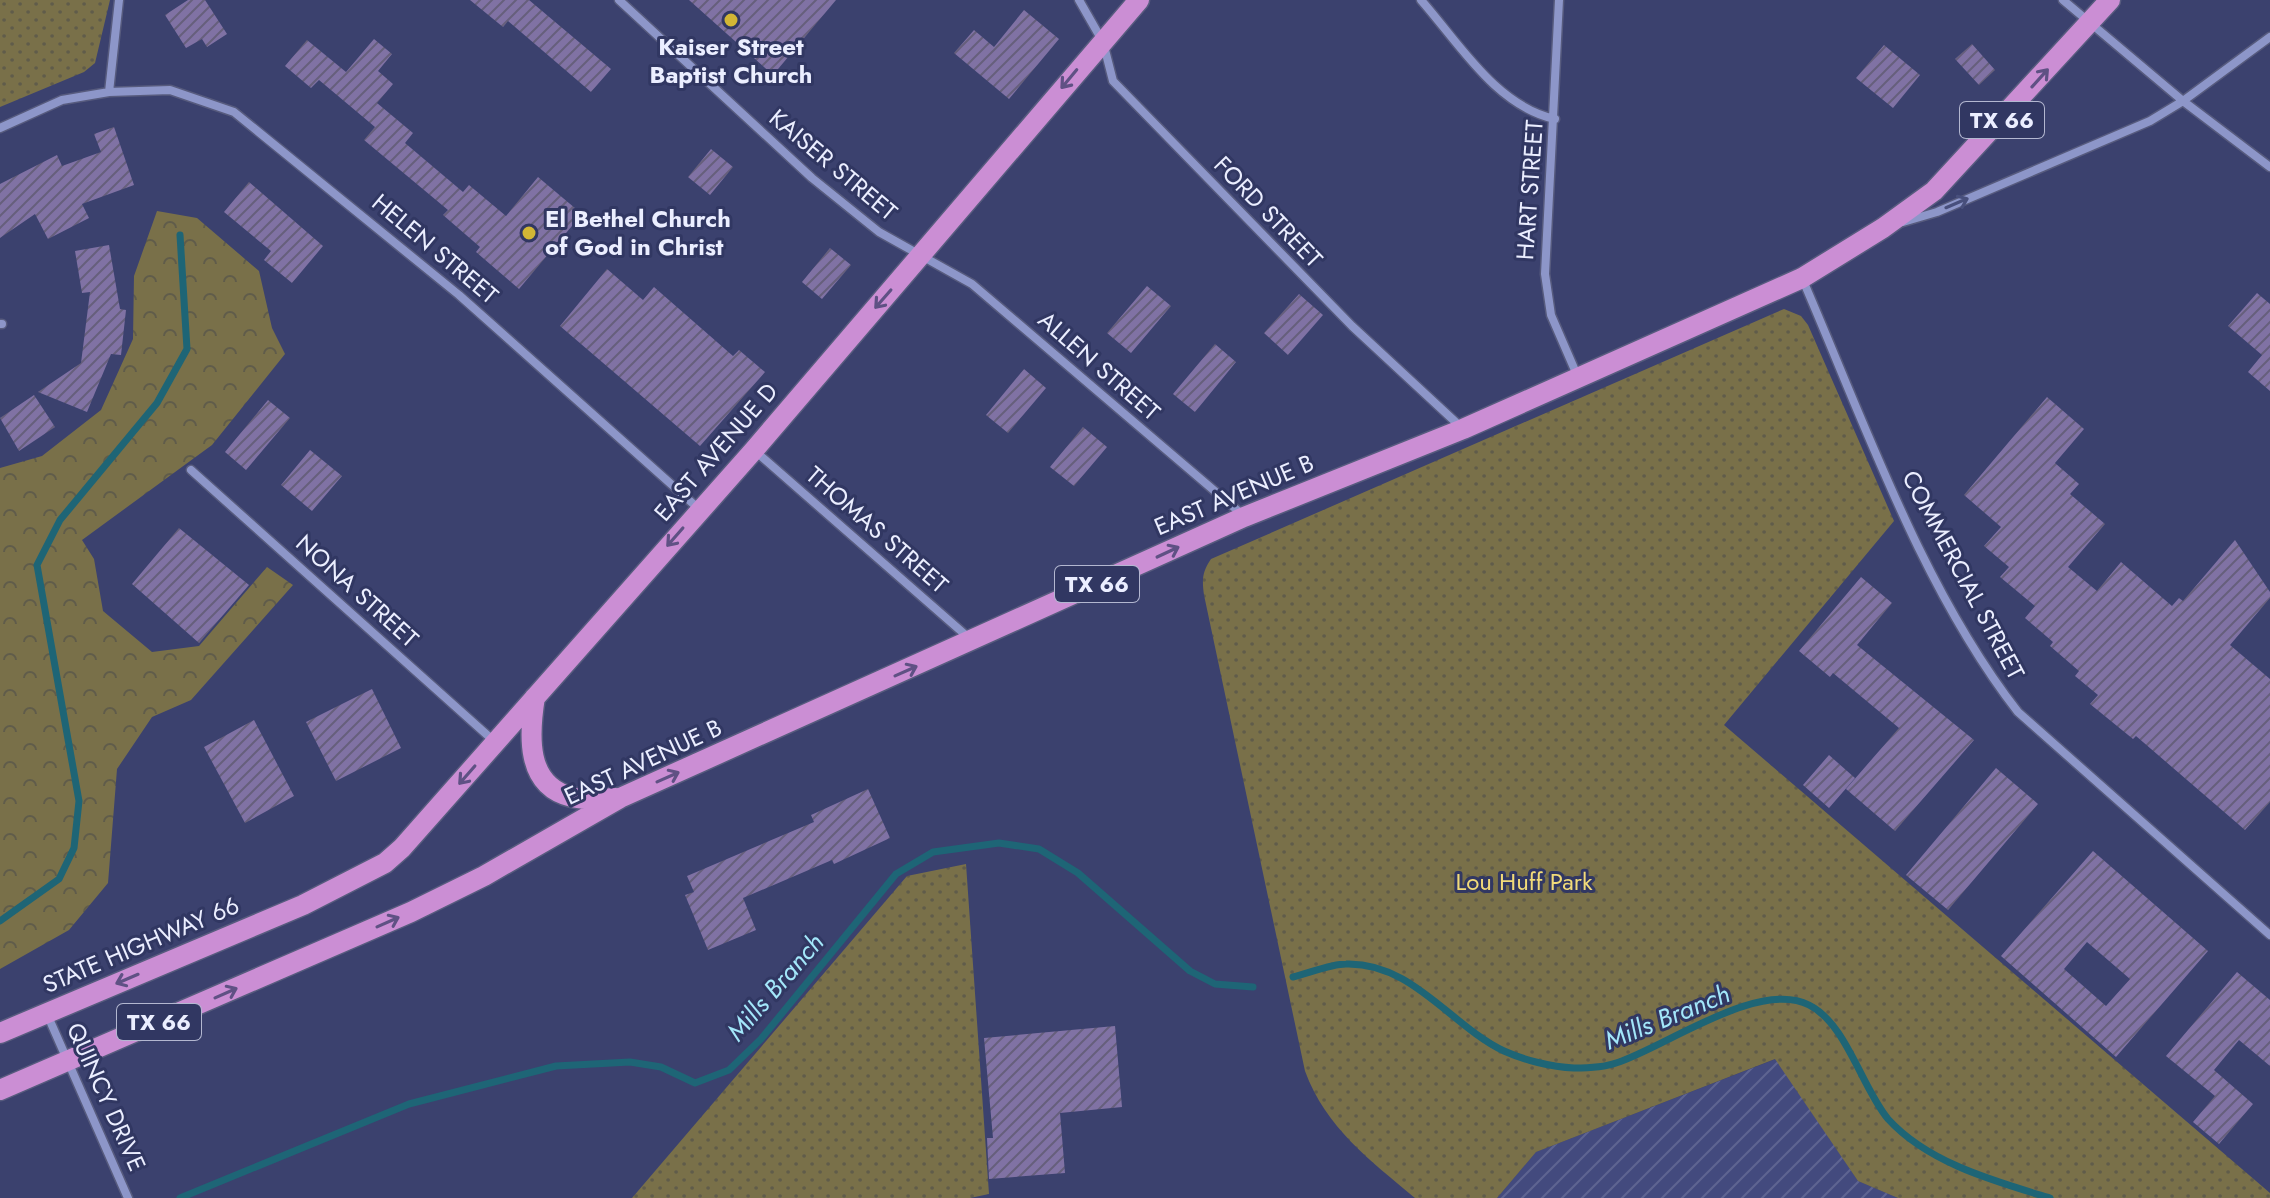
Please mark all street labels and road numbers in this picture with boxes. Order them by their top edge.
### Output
street label: KAISER STREET [762,101,905,229]
road number: TX 66 [1960,102,2044,138]
street label: HART STREET [1507,119,1552,261]
street label: FORD STREET [1206,148,1331,275]
street label: HELEN STREET [365,185,506,312]
street label: ALLEN STREET [1031,303,1168,429]
street label: EAST AVENUE D [646,375,786,529]
street label: EAST AVENUE B [1149,445,1319,544]
street label: THOMAS STREET [799,458,956,601]
street label: COMMERCIAL STREET [1893,464,2033,686]
street label: NONA STREET [288,526,426,655]
road number: TX 66 [1055,566,1139,602]
street label: EAST AVENUE B [558,710,727,813]
street label: STATE HIGHWAY 66 [37,887,244,1002]
road number: TX 66 [117,1004,201,1040]
street label: QUINCY DRIVE [58,1017,155,1177]

